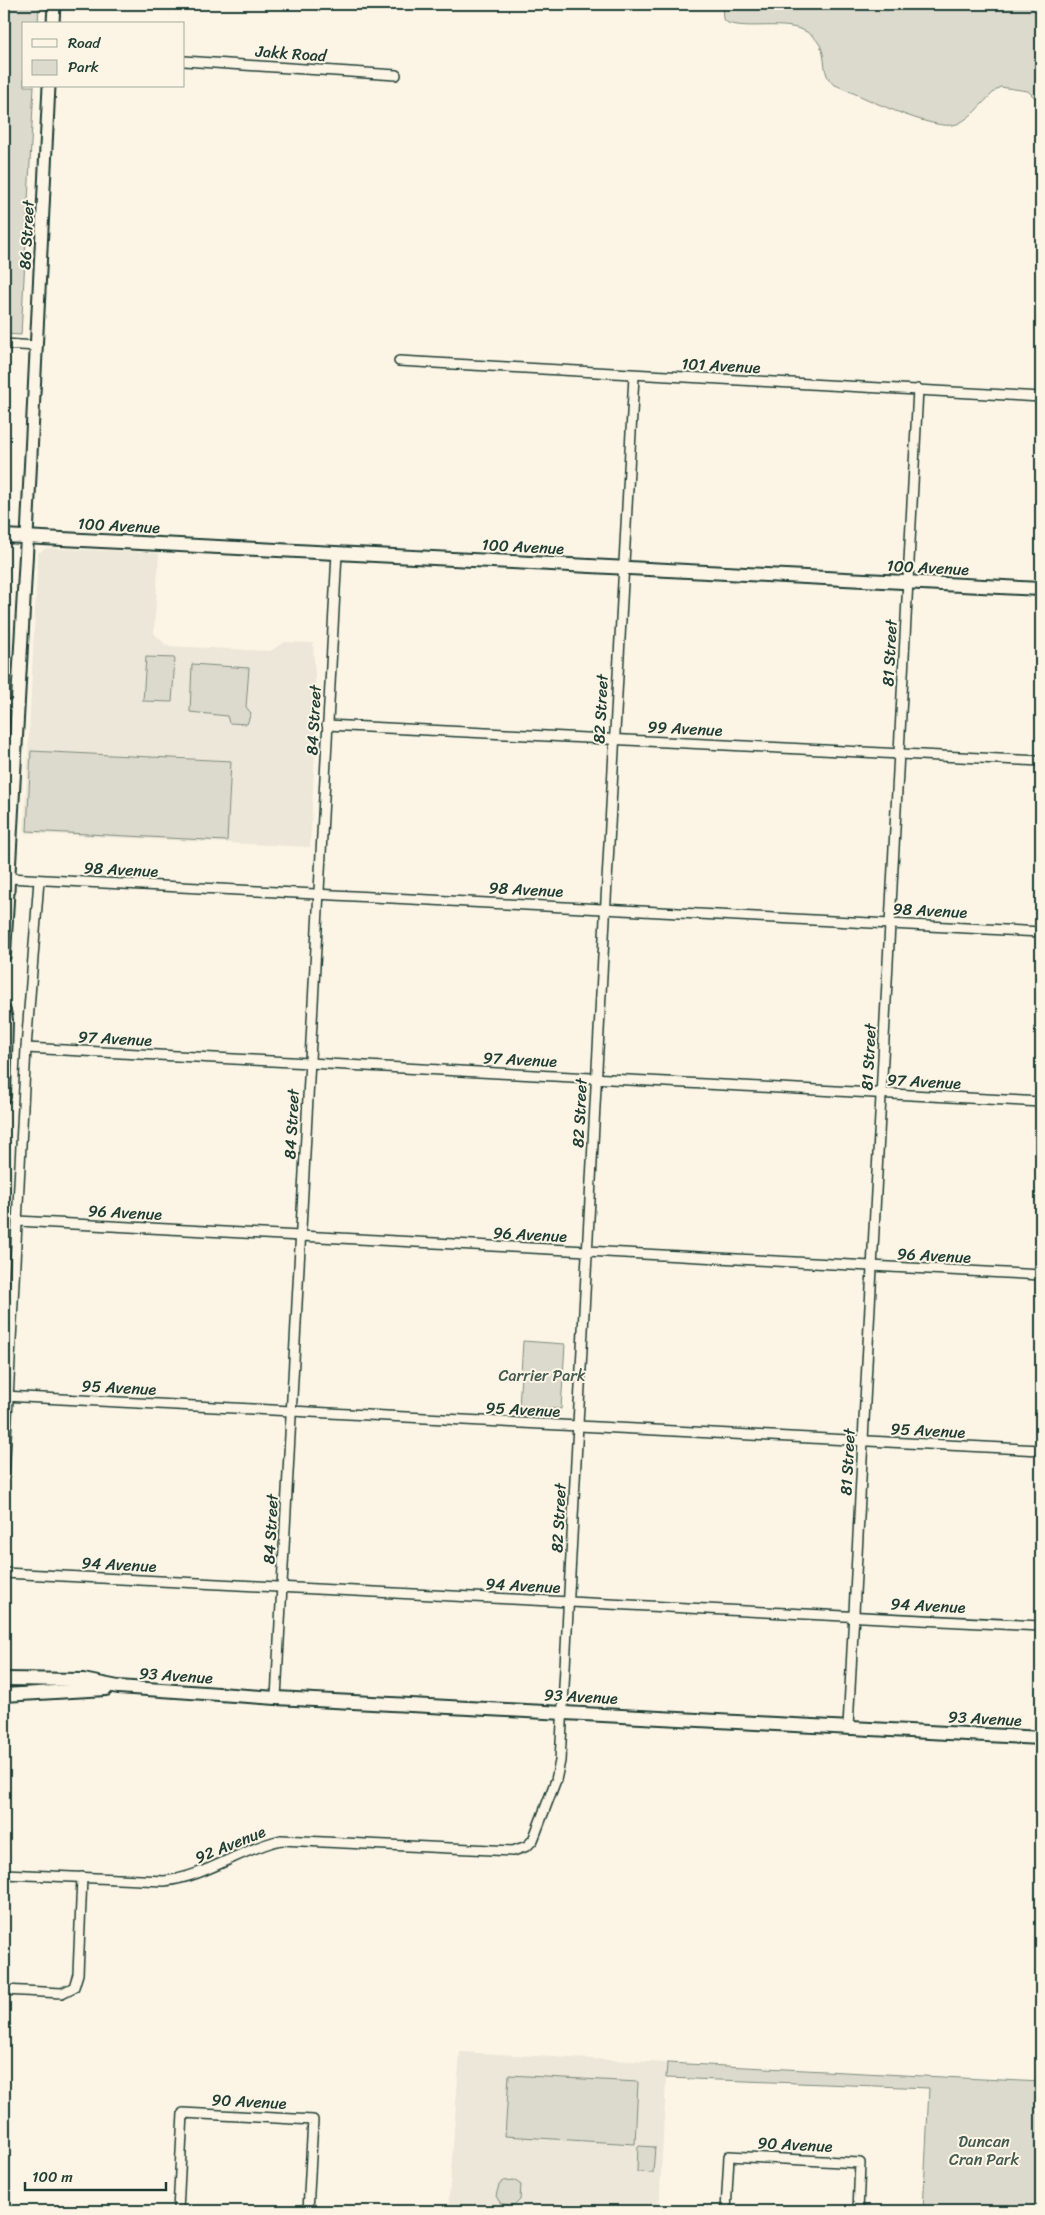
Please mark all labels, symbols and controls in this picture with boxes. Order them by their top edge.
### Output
legend [22,22,185,88]
text: Road [68,30,101,56]
street label: Jakk Road [254,36,329,71]
text: Park [68,54,99,80]
street label: 86 Street [10,199,43,270]
street label: 101 Avenue [681,349,761,382]
street label: 100 Avenue [77,509,161,542]
street label: 100 Avenue [481,530,565,563]
street label: 100 Avenue [886,551,970,584]
street label: 81 Street [873,618,906,687]
street label: 82 Street [584,673,617,745]
street label: 84 Street [297,684,330,756]
street label: 99 Avenue [647,712,723,745]
street label: 98 Avenue [83,853,159,886]
street label: 98 Avenue [488,873,564,906]
street label: 98 Avenue [892,894,968,927]
street label: 97 Avenue [77,1022,153,1055]
street label: 81 Street [852,1022,885,1091]
street label: 97 Avenue [482,1043,558,1076]
street label: 97 Avenue [886,1065,962,1098]
street label: 82 Street [563,1077,596,1149]
street label: 84 Street [275,1088,308,1160]
street label: 96 Avenue [87,1196,163,1229]
street label: 96 Avenue [492,1218,568,1251]
street label: 96 Avenue [896,1239,972,1272]
park label: Carrier Park [499,1361,586,1390]
street label: 95 Avenue [81,1371,157,1404]
street label: 95 Avenue [485,1393,561,1426]
street label: 95 Avenue [890,1414,966,1447]
street label: 81 Street [831,1427,864,1496]
street label: 82 Street [542,1482,575,1554]
street label: 84 Street [254,1493,287,1565]
street label: 94 Avenue [81,1548,157,1581]
street label: 94 Avenue [485,1569,561,1602]
street label: 94 Avenue [890,1589,966,1622]
street label: 93 Avenue [138,1658,214,1693]
street label: 93 Avenue [543,1680,619,1713]
street label: 93 Avenue [947,1702,1023,1735]
street label: 92 Avenue [190,1817,270,1872]
street label: 90 Avenue [211,2085,288,2118]
park label: Duncan Cran Park [949,2127,1019,2174]
street label: 90 Avenue [757,2128,834,2161]
scale bar [25,2160,166,2192]
text: 100 m [32,2164,73,2190]

